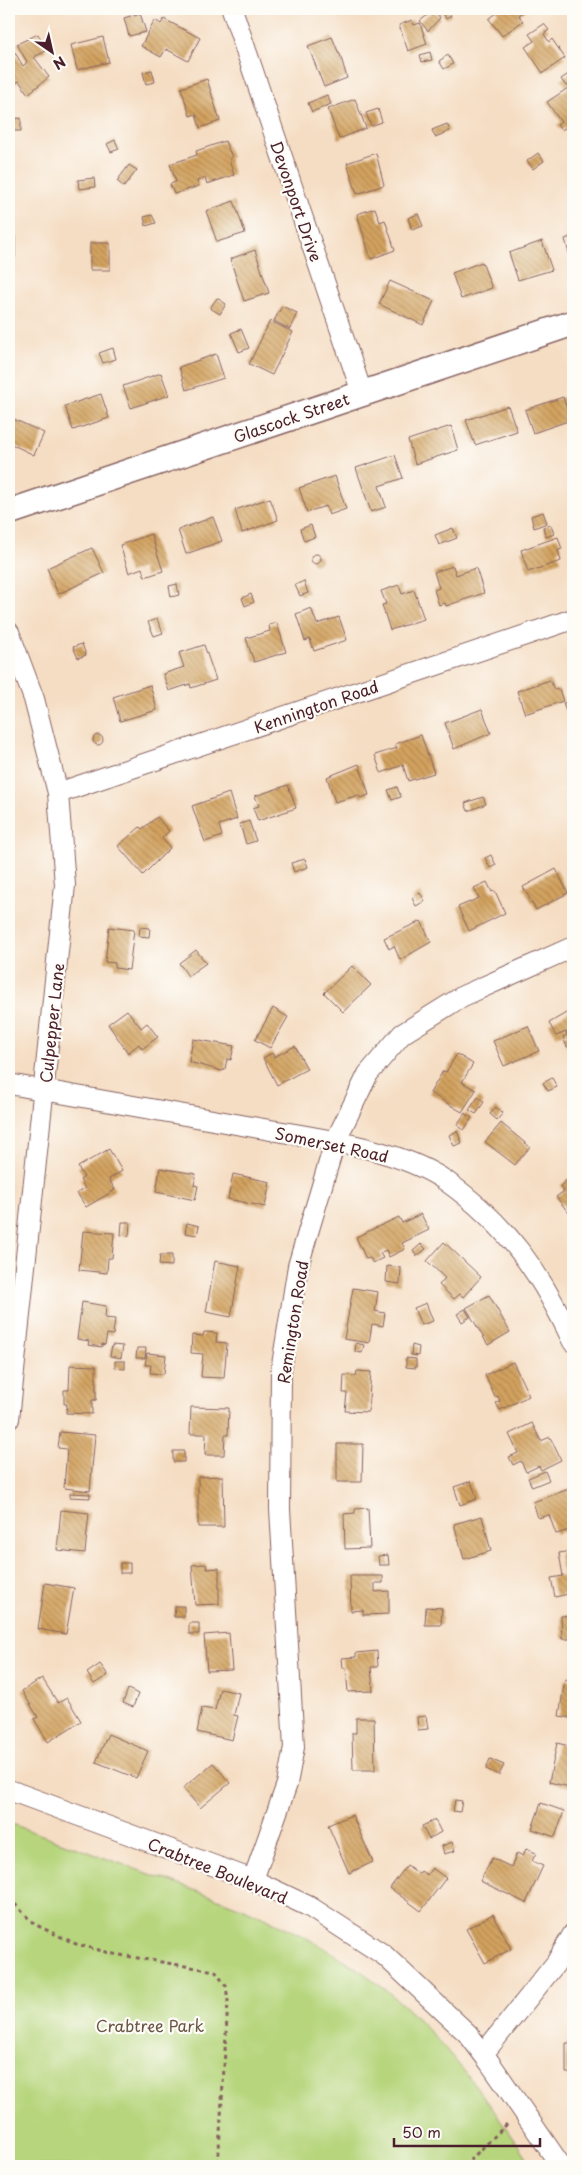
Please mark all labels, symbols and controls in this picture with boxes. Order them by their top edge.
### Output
north arrow [28,28,78,78]
text: N [49,51,70,75]
street label: Devonport Drive [265,137,329,265]
street label: Glascock Street [230,386,353,448]
street label: Kennington Road [250,673,382,739]
street label: Culpepper Lane [33,962,69,1084]
street label: Somerset Road [273,1120,391,1168]
street label: Remington Road [270,1259,314,1385]
street label: Crabtree Boulevard [144,1831,292,1909]
park label: Crabtree Park [96,2013,204,2037]
scale bar [394,2115,541,2147]
text: 50 m [402,2120,441,2143]

